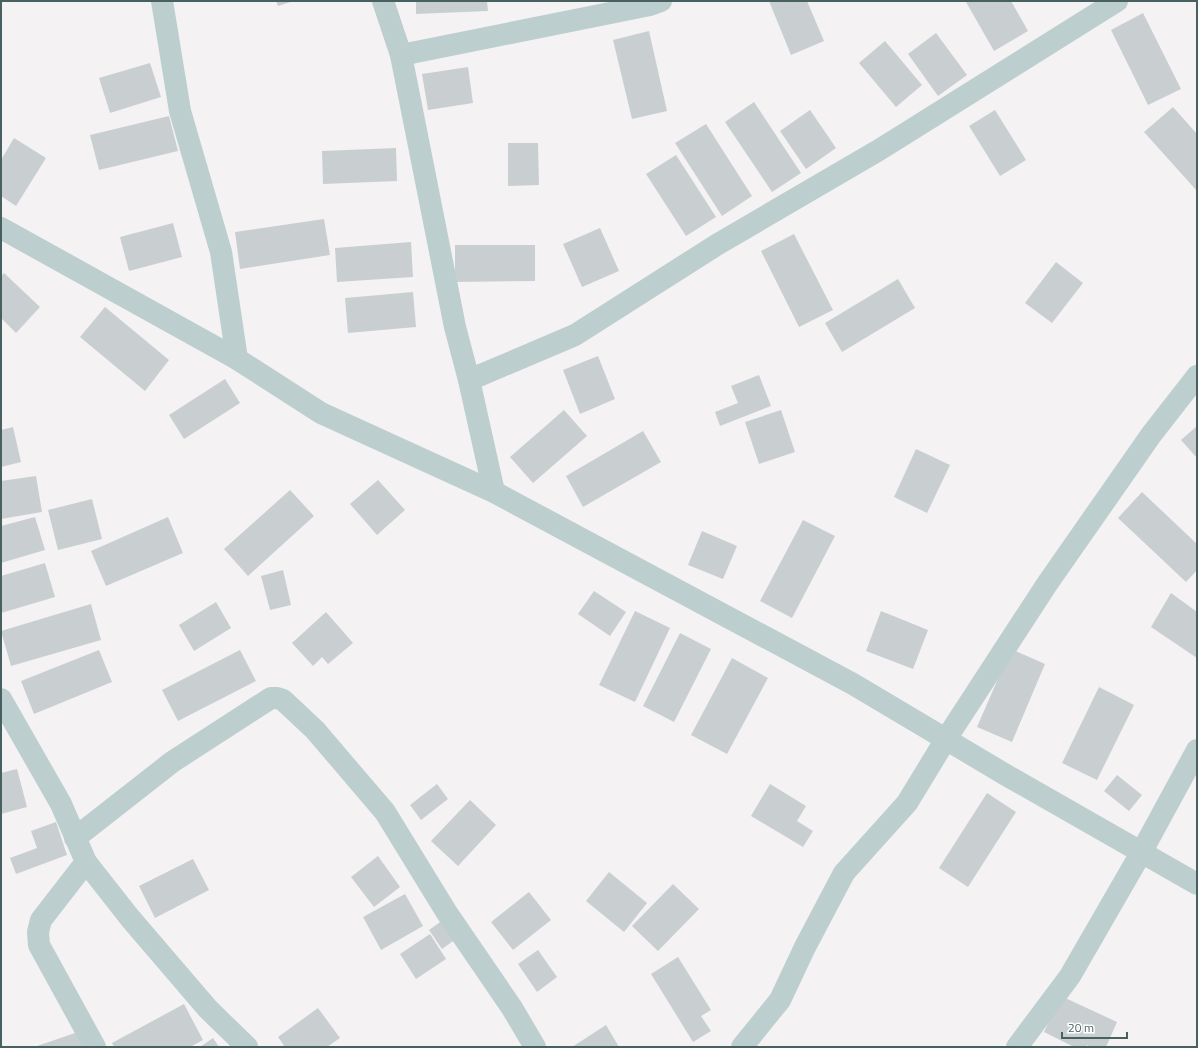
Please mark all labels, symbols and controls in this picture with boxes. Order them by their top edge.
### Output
scale bar [1062,1014,1127,1040]
text: 20 m [1068,1018,1094,1037]

